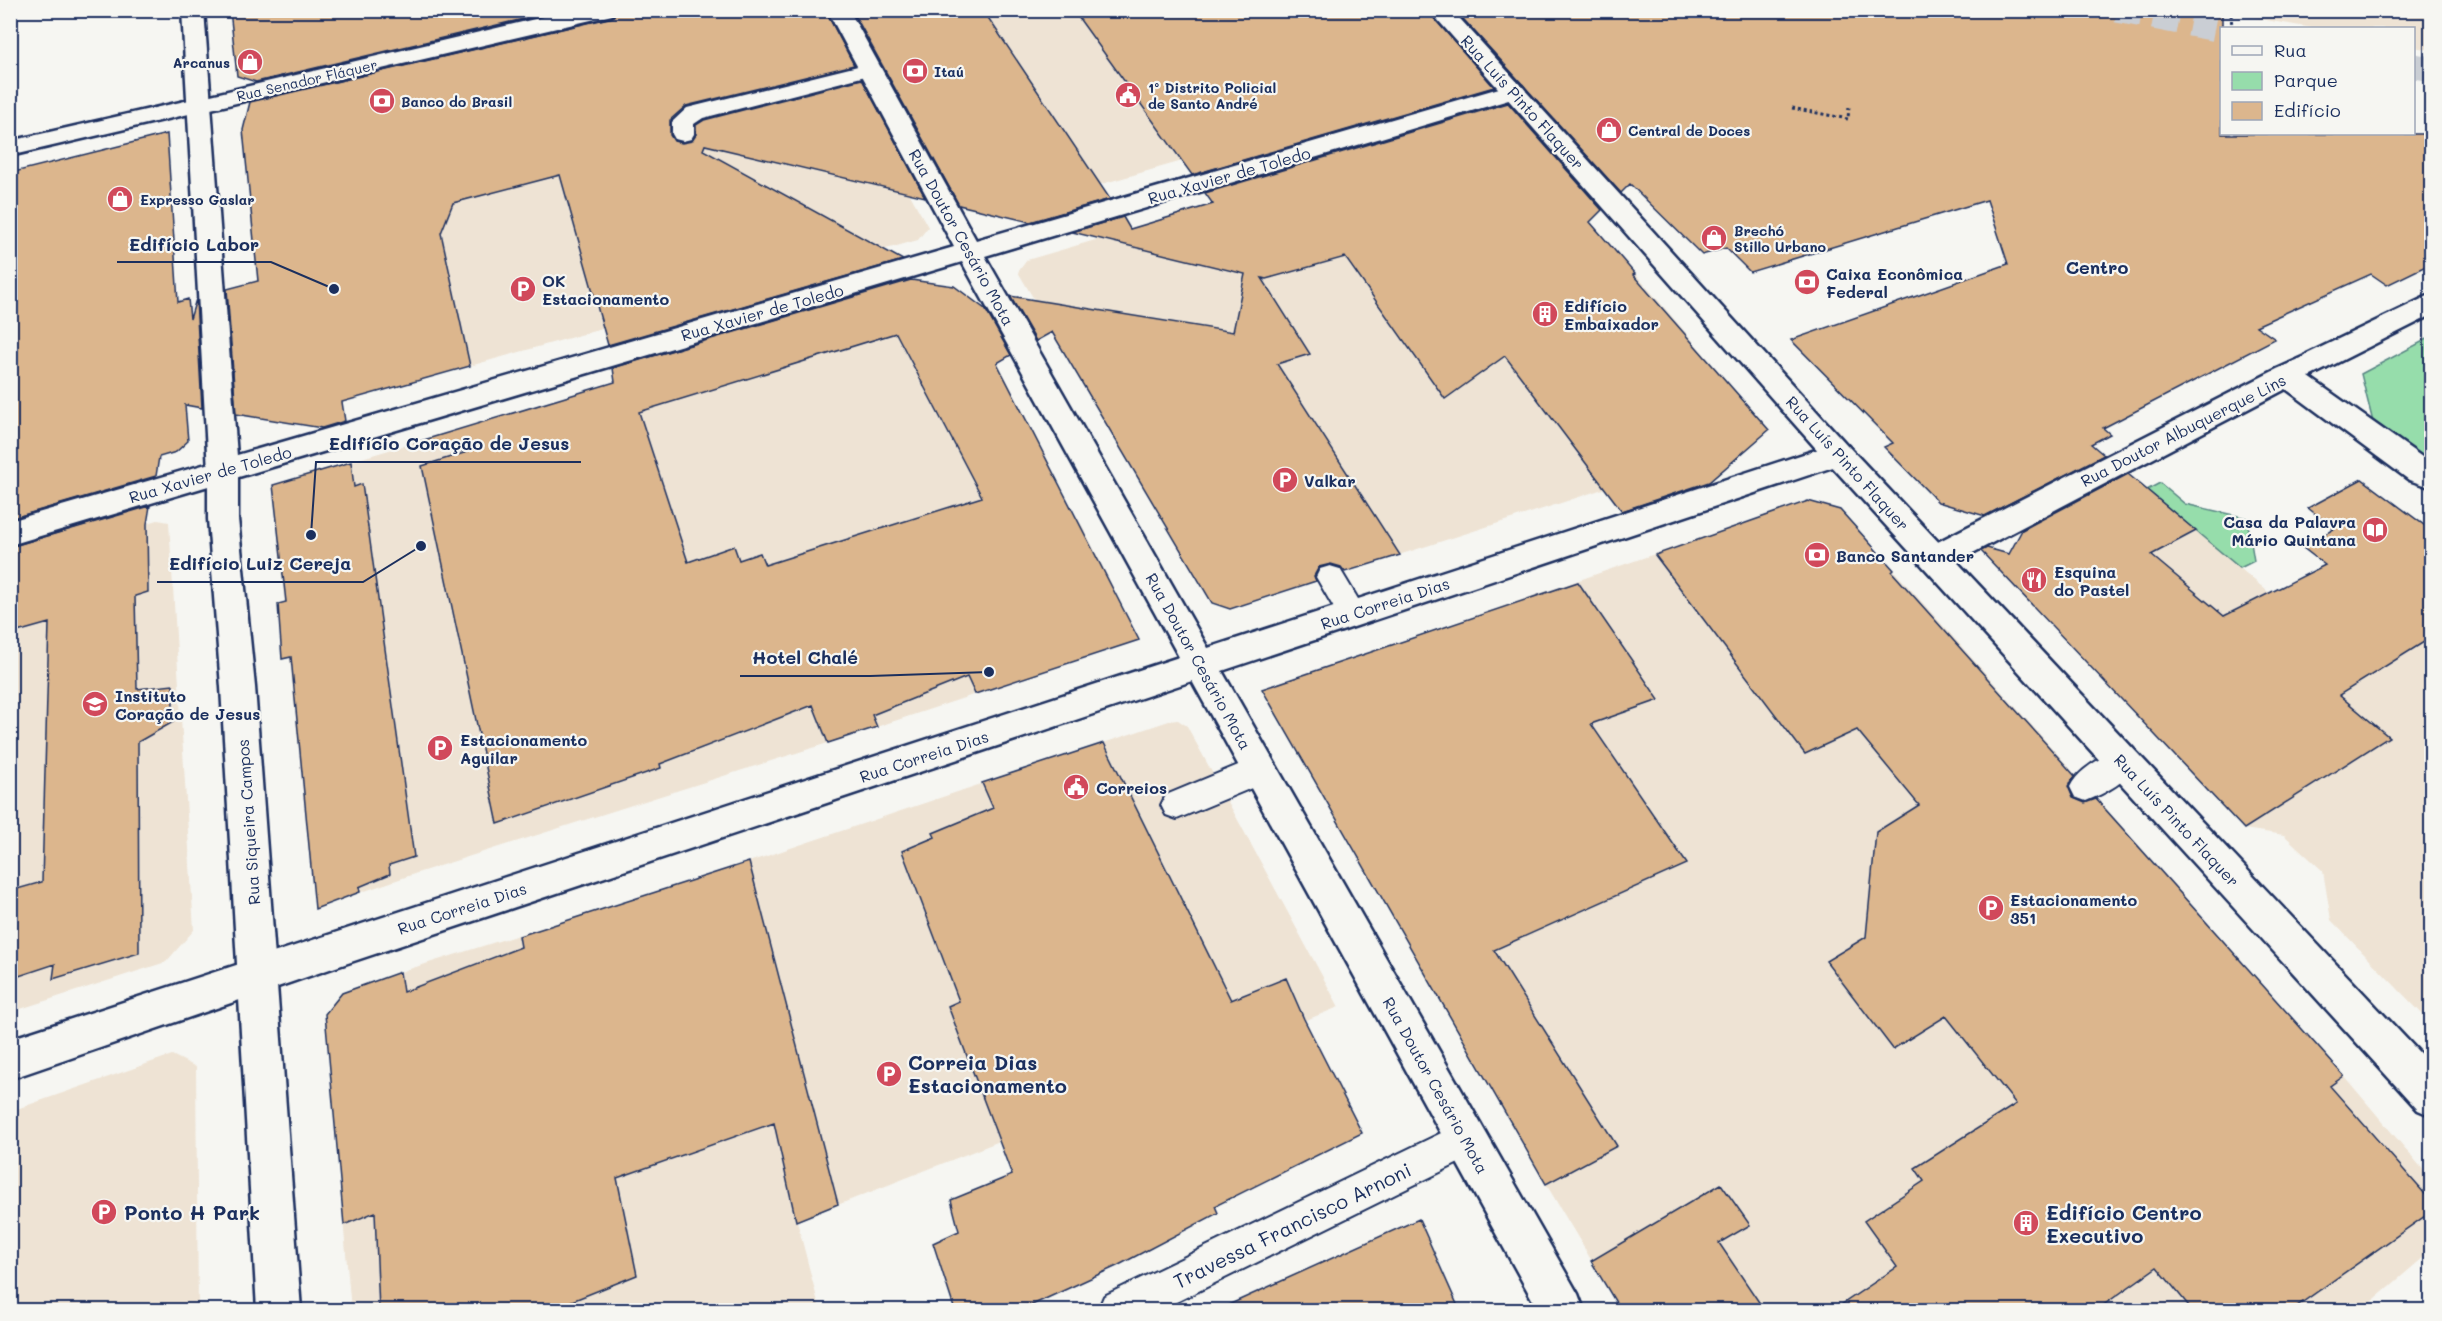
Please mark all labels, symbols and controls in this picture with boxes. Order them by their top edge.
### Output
legend [2220,27,2415,135]
street label: Rua Luís Pinto Flaquer [1457,30,1589,174]
text: Rua [2274,38,2307,62]
shop icon: Arcanus [235,47,265,77]
place label: Arcanus [173,53,230,72]
street label: Rua Senador Fláquer [235,55,379,105]
bank icon: Itaú [900,56,930,86]
place label: Itaú [934,62,964,81]
text: Parque [2274,68,2338,92]
place label: 1º Distrito Policial de Santo André [1148,78,1276,113]
public building icon: 1º Distrito Policial de Santo André [1113,80,1143,110]
bank icon: Banco do Brasil [367,86,397,116]
place label: Banco do Brasil [401,92,512,111]
text: Edifício [2274,98,2341,122]
shop icon: Central de Doces [1594,115,1624,145]
place label: Central de Doces [1628,121,1750,140]
street label: Rua Xavier de Toledo [1145,142,1313,208]
street label: Rua Doutor Cesário Mota [905,145,1019,329]
shop icon: Expresso Gaslar [105,184,135,214]
place label: Expresso Gaslar [140,190,255,209]
place label: Brechó Stillo Urbano [1734,221,1826,256]
shop icon: Brechó Stillo Urbano [1699,223,1729,253]
callout: Edifício Labor [117,226,271,262]
text: Edifício Labor [129,232,259,256]
district label: Centro [2066,255,2128,279]
place label: Caixa Econômica Federal [1826,263,1963,302]
bank icon: Caixa Econômica Federal [1792,267,1822,297]
place label: OK Estacionamento [542,270,669,309]
parking icon: OK Estacionamento [508,274,538,304]
street label: Rua Xavier de Toledo [678,279,846,345]
place label: Edifício Embaixador [1564,295,1659,334]
building icon: Edifício Embaixador [1530,299,1560,329]
street label: Rua Doutor Albuquerque Lins [2077,369,2289,491]
street label: Rua Luís Pinto Flaquer [1782,391,1914,535]
callout: Edifício Coração de Jesus [316,426,581,462]
text: Edifício Coração de Jesus [329,431,569,455]
street label: Rua Xavier de Toledo [126,441,294,507]
parking icon: Valkar [1270,465,1300,495]
place label: Valkar [1304,470,1356,491]
place label: Casa da Palavra Mário Quintana [2223,511,2356,550]
library icon: Casa da Palavra Mário Quintana [2360,515,2390,545]
bank icon: Banco Santander [1802,540,1832,570]
place label: Banco Santander [1836,545,1974,566]
callout: Edifício Luiz Cereja [157,546,363,582]
text: Edifício Luiz Cereja [169,551,351,575]
place label: Esquina do Pastel [2054,561,2129,600]
restaurant icon: Esquina do Pastel [2019,565,2049,595]
street label: Rua Doutor Cesário Mota [1142,569,1256,753]
street label: Rua Correia Dias [1318,572,1452,634]
callout: Hotel Chalé [740,640,870,676]
text: Hotel Chalé [752,645,858,669]
place label: Instituto Coração de Jesus [115,685,260,724]
school or university icon: Instituto Coração de Jesus [80,689,110,719]
street label: Rua Correia Dias [857,725,991,787]
place label: Estacionamento Aguilar [460,729,587,768]
parking icon: Estacionamento Aguilar [425,733,455,763]
street label: Rua Siqueira Campos [232,738,264,906]
street label: Rua Luís Pinto Flaquer [2110,749,2244,891]
public building icon: Correios [1061,772,1091,802]
place label: Correios [1096,777,1167,798]
street label: Rua Correia Dias [395,877,529,939]
place label: Estacionamento 351 [2010,889,2137,928]
parking icon: Estacionamento 351 [1976,893,2006,923]
street label: Rua Doutor Cesário Mota [1379,993,1493,1177]
place label: Correia Dias Estacionamento [908,1049,1067,1098]
parking icon: Correia Dias Estacionamento [874,1059,904,1089]
street label: Travessa Francisco Arnoni [1169,1156,1415,1294]
parking icon: Ponto H Park [89,1197,119,1227]
place label: Ponto H Park [124,1199,260,1225]
place label: Edifício Centro Executivo [2046,1199,2202,1248]
building icon: Edifício Centro Executivo [2011,1208,2041,1238]

